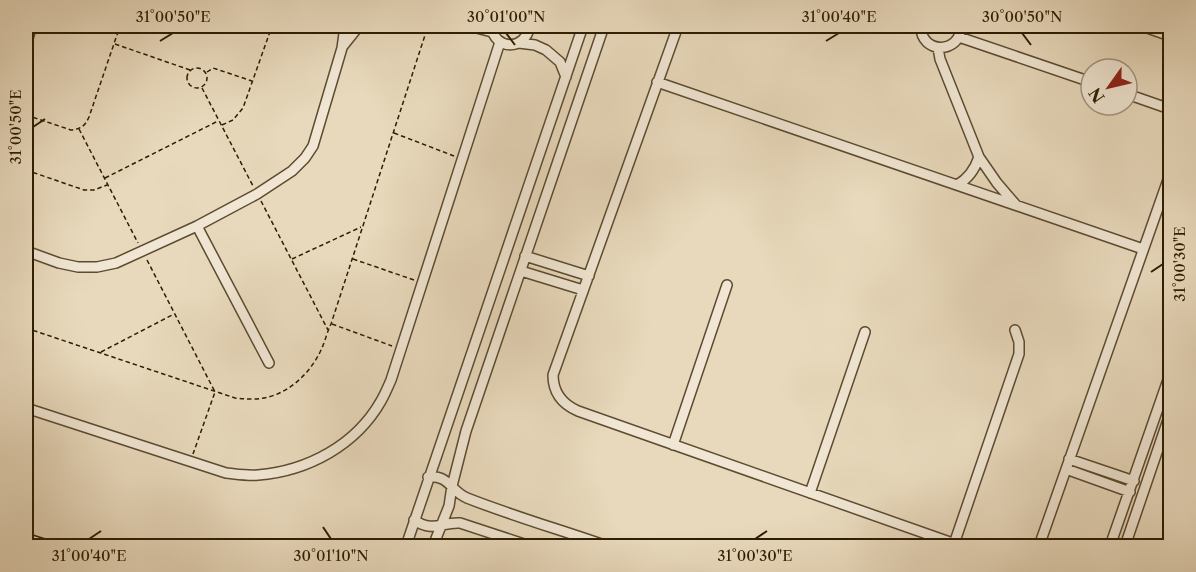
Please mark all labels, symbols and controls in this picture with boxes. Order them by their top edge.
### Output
text: 31°00'50"E [135,7,211,26]
text: 30°01'00"N [467,7,545,26]
text: 31°00'40"E [802,7,876,26]
text: 30°00'50"N [982,7,1062,26]
north arrow [1079,57,1139,117]
text: N [1084,84,1109,107]
text: 31°00'50"E [6,89,25,165]
text: 31°00'30"E [1170,226,1189,302]
text: 31°00'40"E [52,546,126,565]
text: 30°01'10"N [293,546,369,565]
text: 31°00'30"E [717,546,793,565]

